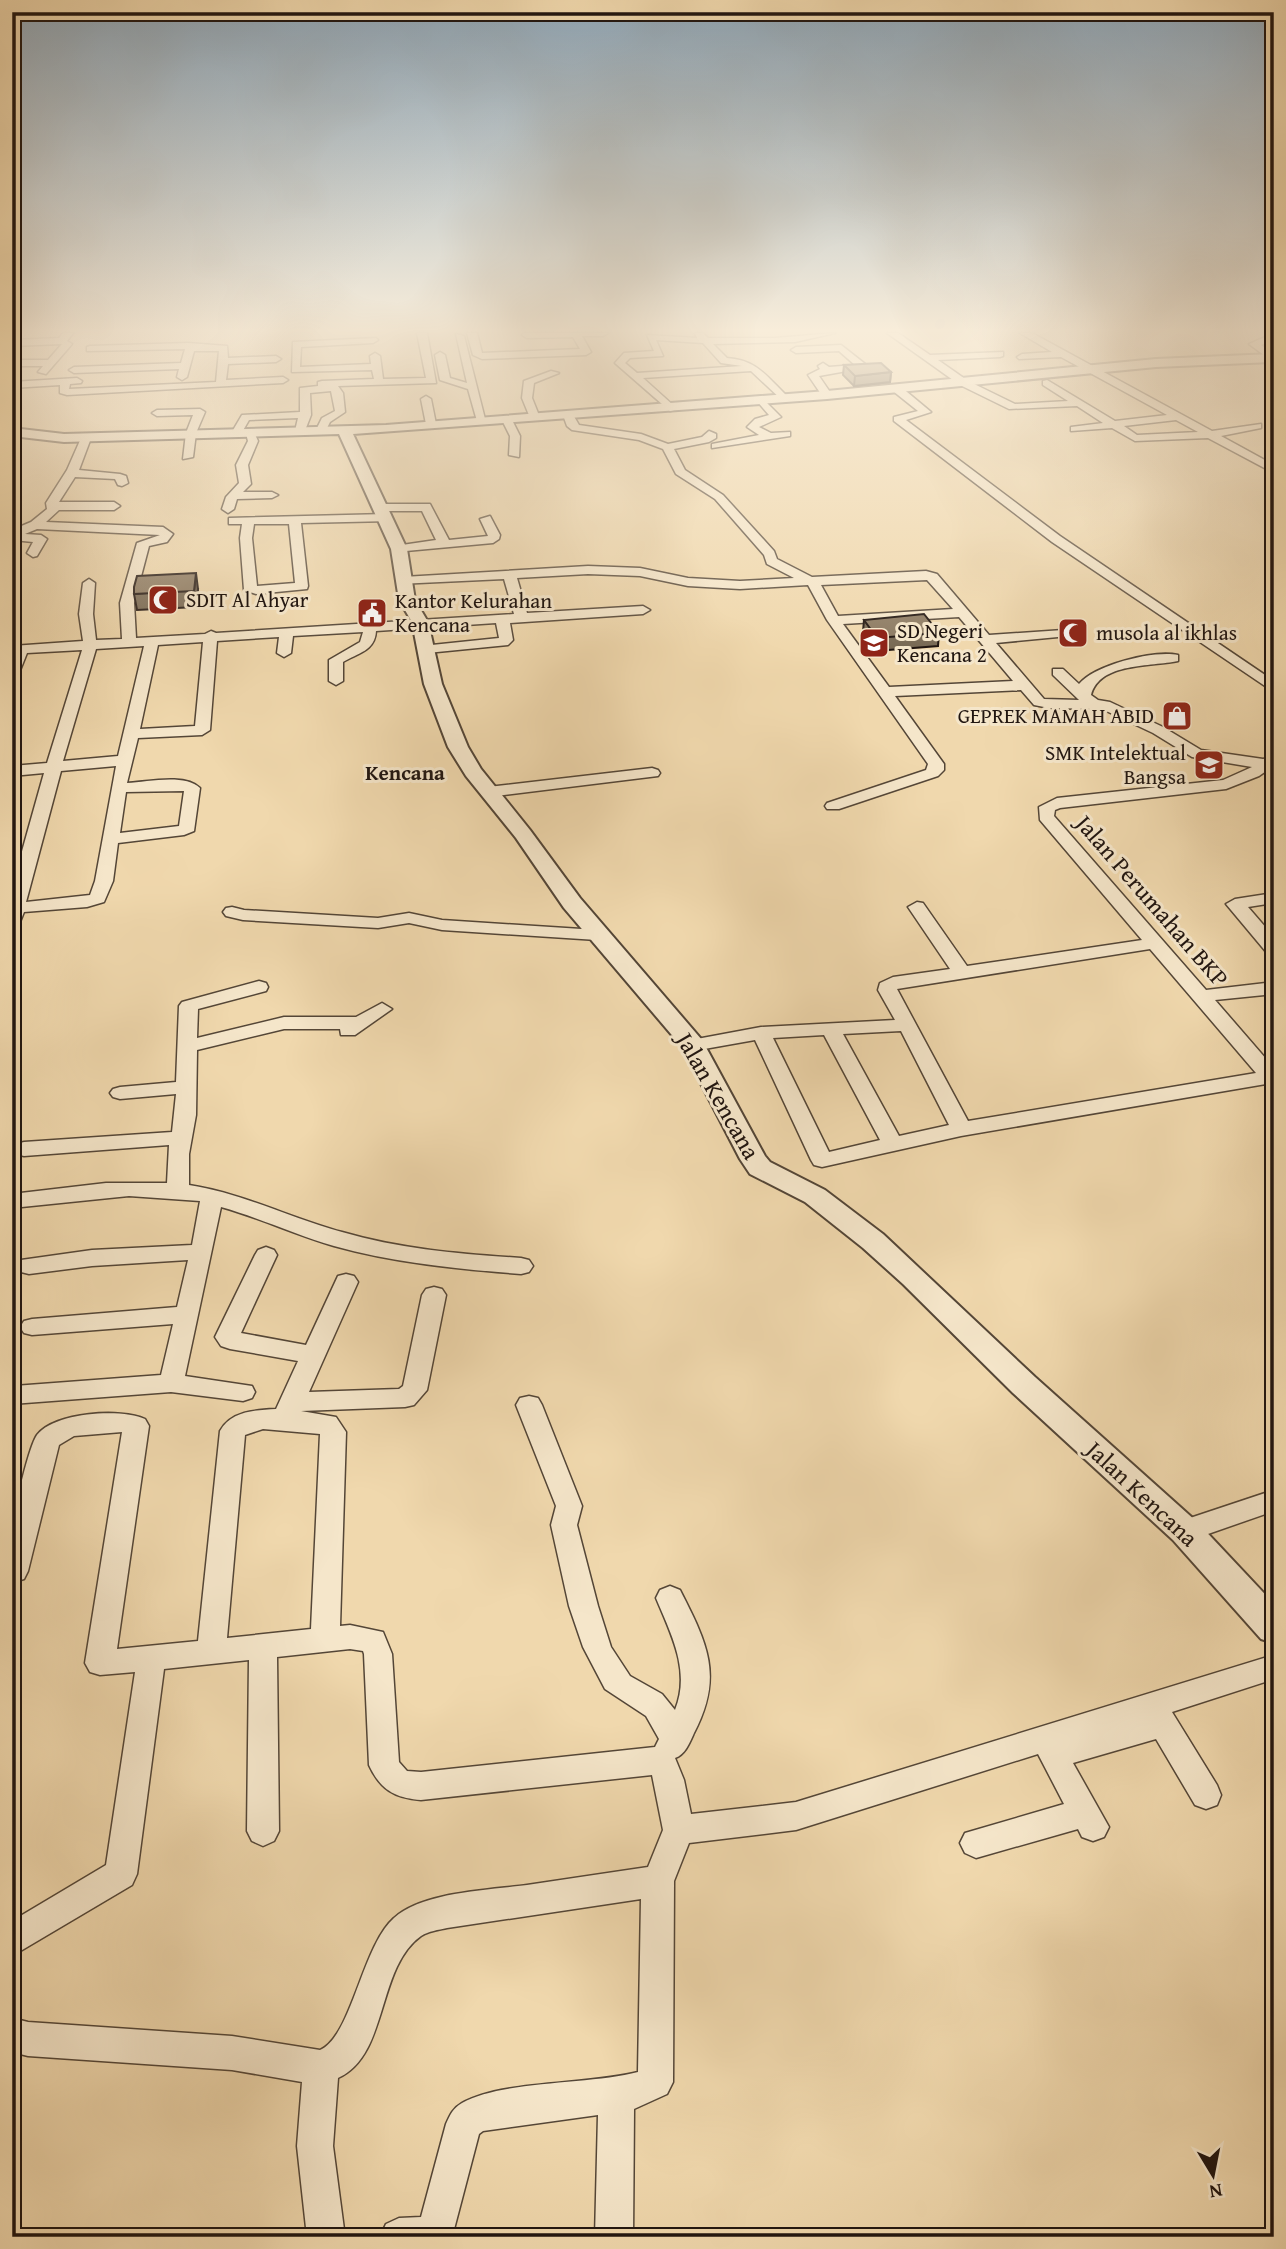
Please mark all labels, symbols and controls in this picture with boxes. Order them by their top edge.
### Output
mosque icon: SDIT Al Ahyar [146,583,180,617]
place label: SDIT Al Ahyar [186,584,309,615]
place label: Kantor Kelurahan Kencana [395,585,552,640]
public building icon: Kantor Kelurahan Kencana [355,596,389,630]
place label: SD Negeri Kencana 2 [897,615,987,670]
mosque icon: musola al ikhlas [1056,616,1090,650]
place label: musola al ikhlas [1096,617,1237,648]
school or university icon: SD Negeri Kencana 2 [857,626,891,660]
shop icon: GEPREK MAMAH ABID [1160,699,1194,733]
place label: GEPREK MAMAH ABID [958,700,1154,731]
place label: SMK Intelektual Bangsa [1045,737,1186,792]
school or university icon: SMK Intelektual Bangsa [1192,748,1226,782]
district label: Kencana [365,757,445,788]
street label: Jalan Perumahan BKP [1066,805,1237,994]
street label: Jalan Kencana [666,1023,769,1166]
street label: Jalan Kencana [1076,1431,1206,1555]
north arrow [1178,2140,1248,2210]
text: N [1207,2177,1225,2207]

